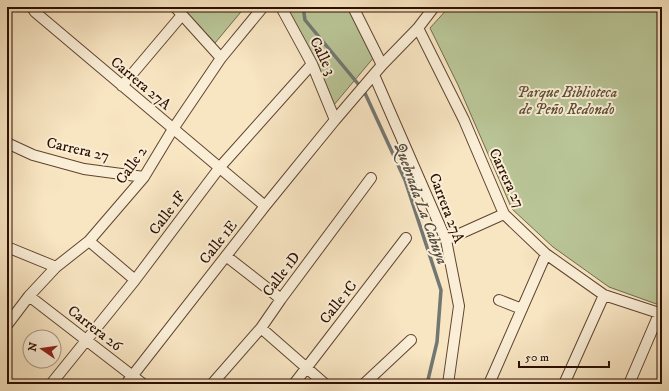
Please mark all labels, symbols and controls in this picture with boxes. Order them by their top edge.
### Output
street label: Calle 3 [305,34,340,79]
street label: Carrera 27A [106,53,175,115]
park label: Parque Biblioteca de Peño Redondo [517,83,617,119]
street label: Carrera 27 [45,133,111,166]
water label: Quebrada La Cabuya [390,139,453,267]
street label: Calle 2 [112,142,152,188]
street label: Carrera 27 [484,145,529,211]
street label: Carrera 27A [425,171,469,246]
street label: Calle 1F [145,188,190,239]
street label: Calle 1E [195,216,242,268]
street label: Calle 1D [258,248,304,301]
street label: Calle 1C [315,277,361,328]
street label: Carrera 26 [64,301,127,356]
north arrow [22,329,62,369]
text: N [25,341,41,353]
scale bar [519,343,609,369]
text: 50 m [525,350,549,365]

